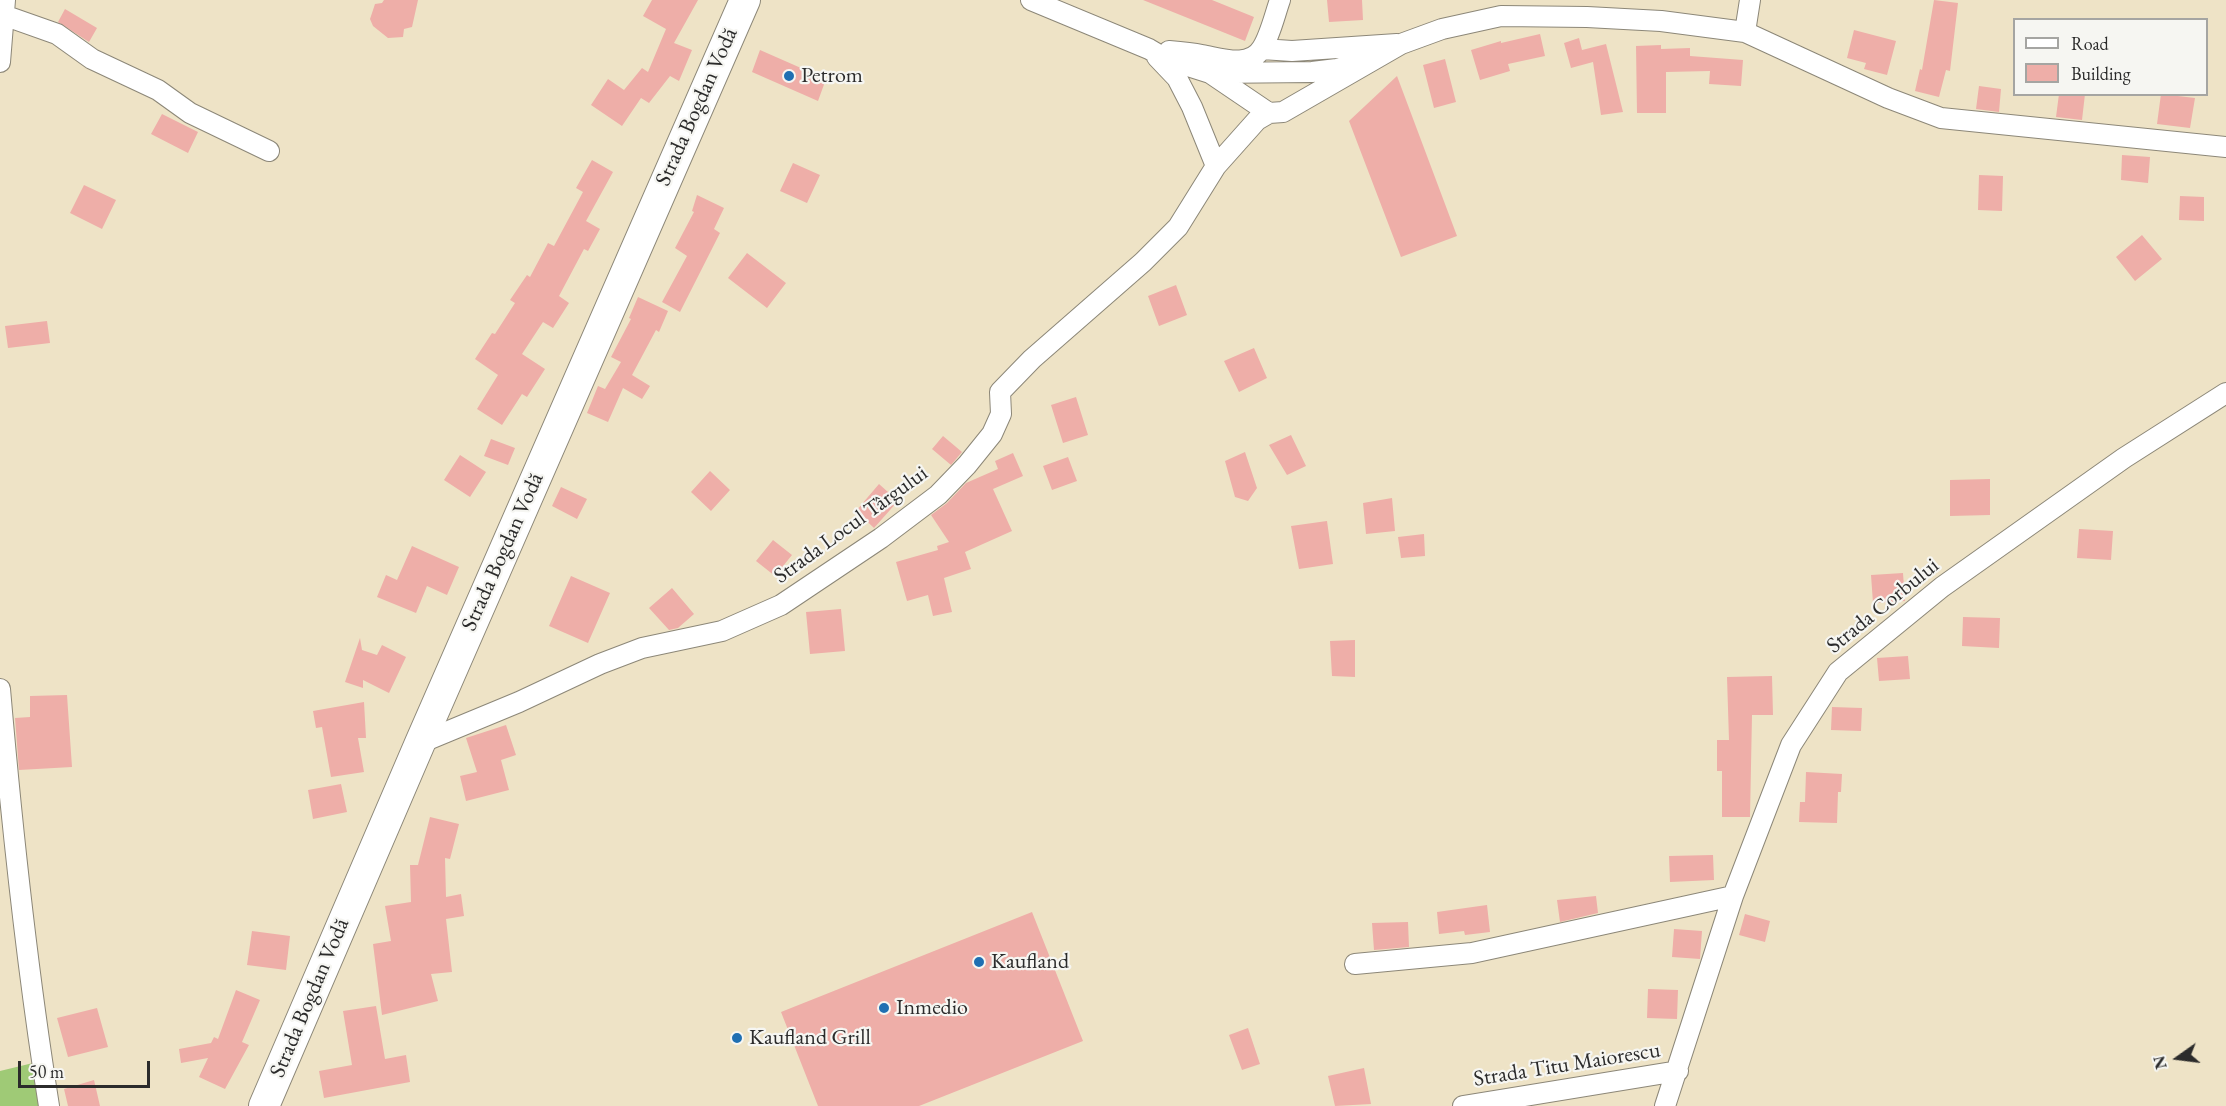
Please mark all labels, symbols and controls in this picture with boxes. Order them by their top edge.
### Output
legend [2013,18,2208,96]
street label: Strada Bogdan Vodă [650,24,744,190]
text: Road [2071,32,2109,55]
text: Building [2071,62,2131,85]
place label: Petrom [801,63,863,89]
marker: Petrom [782,69,796,83]
street label: Strada Locul Târgului [769,460,933,590]
street label: Strada Bogdan Vodă [456,469,550,635]
street label: Strada Corbului [1822,553,1944,659]
street label: Strada Bogdan Vodă [265,914,355,1082]
place label: Kaufland [991,949,1069,975]
marker: Kaufland [972,955,986,969]
place label: Inmedio [896,995,968,1021]
marker: Inmedio [877,1001,891,1015]
place label: Kaufland Grill [749,1025,871,1051]
north arrow [2148,1028,2208,1088]
marker: Kaufland Grill [730,1031,744,1045]
street label: Strada Titu Maiorescu [1472,1037,1662,1093]
scale bar [21,1049,153,1087]
text: N [2148,1054,2172,1071]
text: 50 m [29,1060,64,1083]

